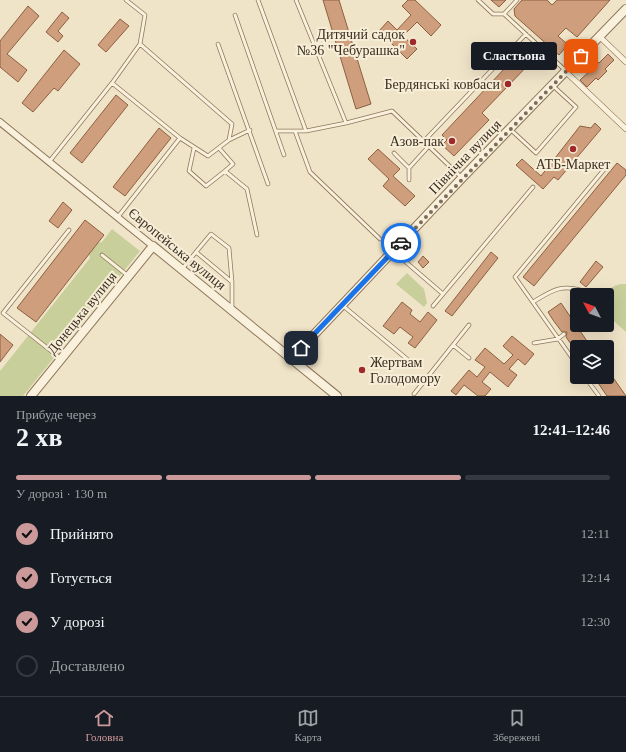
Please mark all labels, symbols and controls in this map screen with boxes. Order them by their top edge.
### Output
place label: Дитячий садок №36 "Чебурашка" [297,27,405,58]
marker: Дитячий садок №36 "Чебурашка" [408,37,418,47]
pin [564,39,598,73]
callout: Сластьона [471,42,557,70]
icon: bag [570,45,592,67]
text: Сластьона [483,48,545,63]
place label: Бердянські ковбаси [385,77,500,92]
marker: Бердянські ковбаси [503,79,513,89]
street label: Північна вулиця [426,116,505,197]
place label: Азов-пак [390,134,444,149]
marker: Азов-пак [447,136,457,146]
marker: АТБ-Маркет [568,144,578,154]
place label: АТБ-Маркет [536,157,610,172]
street label: Європейська вулиця [125,205,229,293]
courier [381,223,421,263]
icon: car [390,232,412,254]
street label: Донецька вулиця [44,268,120,357]
north arrow [570,288,614,332]
map controls [570,288,614,384]
pin [284,331,318,365]
icon: home [290,337,312,359]
button: layers [570,340,614,384]
place label: Жертвам Голодомору [370,355,441,386]
marker: Жертвам Голодомору [357,365,367,375]
text: Прибуде через [16,407,96,422]
text: 12:41–12:46 [533,422,610,438]
text: 2 хв [16,423,63,452]
text: У дорозі · 130 m [16,486,107,501]
icon: check [16,523,38,545]
text: Прийнято [50,526,113,542]
text: 12:11 [581,526,610,541]
icon: check [16,567,38,589]
text: Готується [50,570,112,586]
text: 12:14 [580,570,610,585]
icon: check [16,611,38,633]
text: У дорозі [50,614,105,630]
text: 12:30 [580,614,610,629]
text: Доставлено [50,658,125,674]
tab: Головна [86,707,123,743]
tab: Карта [294,707,322,743]
tab: Збережені [493,707,540,743]

